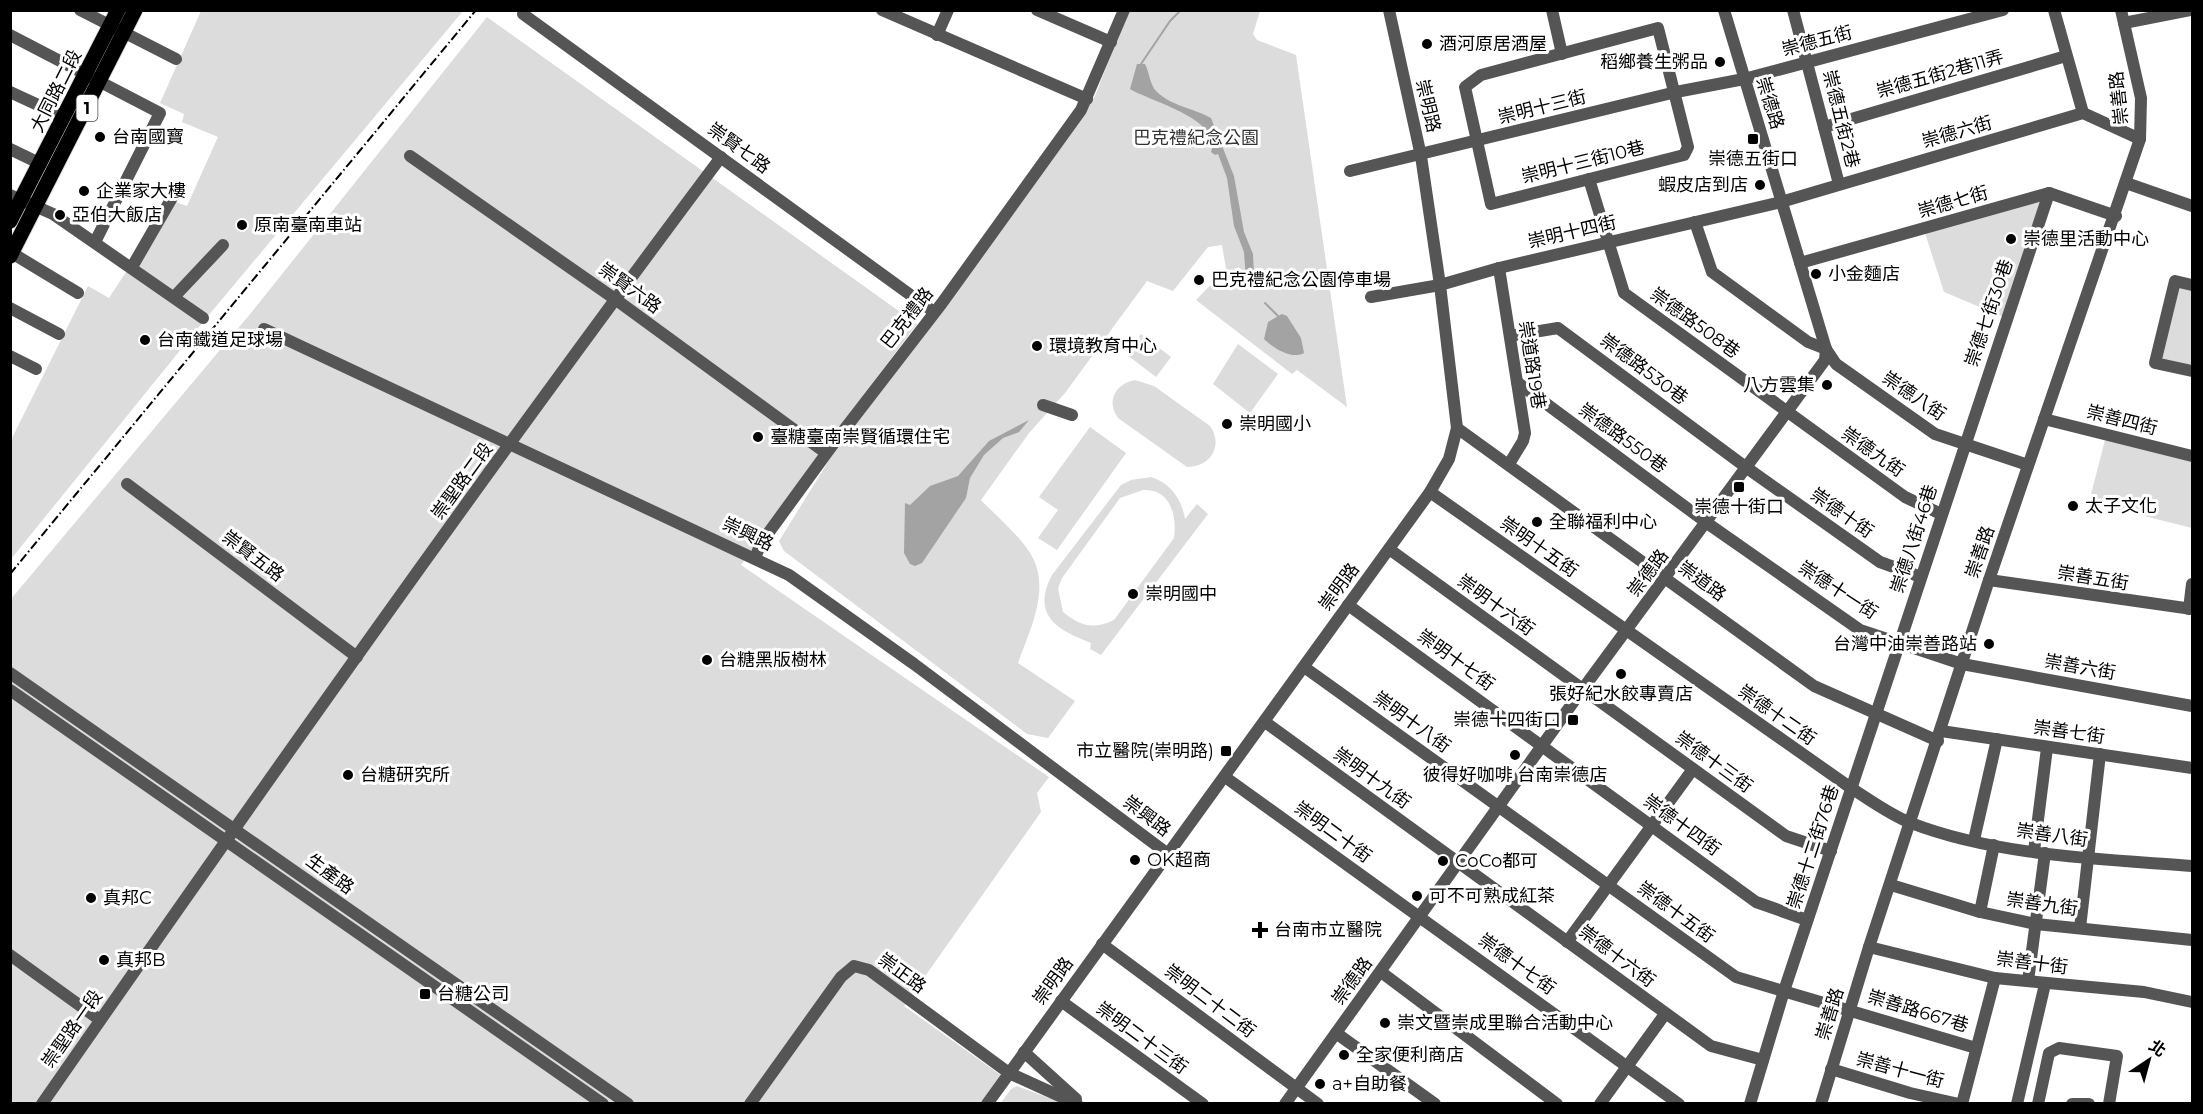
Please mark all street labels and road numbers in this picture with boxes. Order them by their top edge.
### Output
street label: 崇德五街 [1779,21,1855,61]
street label: 崇德五街2巷11弄 [1874,45,2006,103]
street label: 大同路二段 [26,46,86,136]
street label: 崇德五街2巷 [1818,68,1864,170]
street label: 崇善路 [2105,70,2133,126]
street label: 崇德路 [1752,74,1788,132]
street label: 崇明路 [1411,77,1445,135]
street label: 崇明十三街 [1496,85,1588,129]
road number: 1 [76,95,98,121]
street label: 崇德六街 [1919,112,1995,152]
street label: 崇賢七路 [703,118,775,178]
street label: 崇明十三街10巷 [1519,136,1647,188]
street label: 崇德七街 [1915,182,1991,222]
street label: 崇明十四街 [1526,211,1618,253]
street label: 崇德七街30巷 [1960,256,2018,370]
street label: 崇賢六路 [594,258,666,318]
street label: 巴克禮路 [876,283,938,353]
street label: 崇德路508巷 [1646,283,1744,363]
street label: 崇道路19巷 [1514,319,1550,411]
street label: 崇德路530巷 [1596,329,1692,409]
street label: 崇德八街 [1878,367,1950,425]
street label: 崇德路550巷 [1574,398,1672,478]
street label: 崇善四街 [2084,401,2160,439]
street label: 崇德九街 [1837,422,1909,482]
street label: 崇聖路二段 [427,438,497,524]
street label: 崇德八街46巷 [1886,482,1942,596]
street label: 崇德十街 [1806,483,1878,543]
street label: 崇明十五街 [1496,512,1582,582]
street label: 崇興路 [719,513,777,555]
street label: 崇善路 [1961,523,1999,581]
street label: 崇賢五路 [218,526,288,586]
street label: 崇德路 [1623,545,1673,601]
street label: 崇道路 [1674,556,1730,606]
street label: 崇德十一街 [1794,556,1882,624]
street label: 崇明路 [1314,559,1364,615]
street label: 崇善五街 [2056,562,2130,594]
street label: 崇明十六街 [1453,570,1539,640]
street label: 崇明十七街 [1413,625,1499,695]
street label: 崇善六街 [2043,650,2117,684]
street label: 崇德十二街 [1734,680,1820,750]
street label: 崇明十八街 [1369,687,1455,757]
street label: 崇善七街 [2032,716,2106,748]
street label: 崇德十三街 [1671,727,1757,797]
street label: 崇明十九街 [1329,743,1415,813]
street label: 崇德十二街76巷 [1783,782,1843,912]
street label: 崇德十四街 [1639,790,1725,860]
street label: 崇興路 [1119,791,1175,841]
street label: 崇明二十街 [1290,797,1376,867]
street label: 崇善八街 [2015,819,2089,851]
street label: 生產路 [302,849,358,899]
street label: 崇德十五街 [1633,877,1719,947]
street label: 崇善九街 [2005,888,2079,920]
street label: 崇德十六街 [1574,920,1660,992]
street label: 崇德十七街 [1474,929,1560,999]
street label: 崇正路 [874,948,930,998]
street label: 崇善十街 [1995,948,2069,978]
street label: 崇明路 [1028,953,1078,1009]
street label: 崇德路 [1327,953,1377,1009]
street label: 崇明二十二街 [1160,960,1260,1042]
street label: 崇善路 [1812,985,1848,1043]
street label: 崇善路667巷 [1865,985,1971,1037]
street label: 崇聖路一段 [37,986,107,1072]
street label: 崇明二十三街 [1092,997,1192,1079]
street label: 崇善十一街 [1854,1048,1946,1092]

